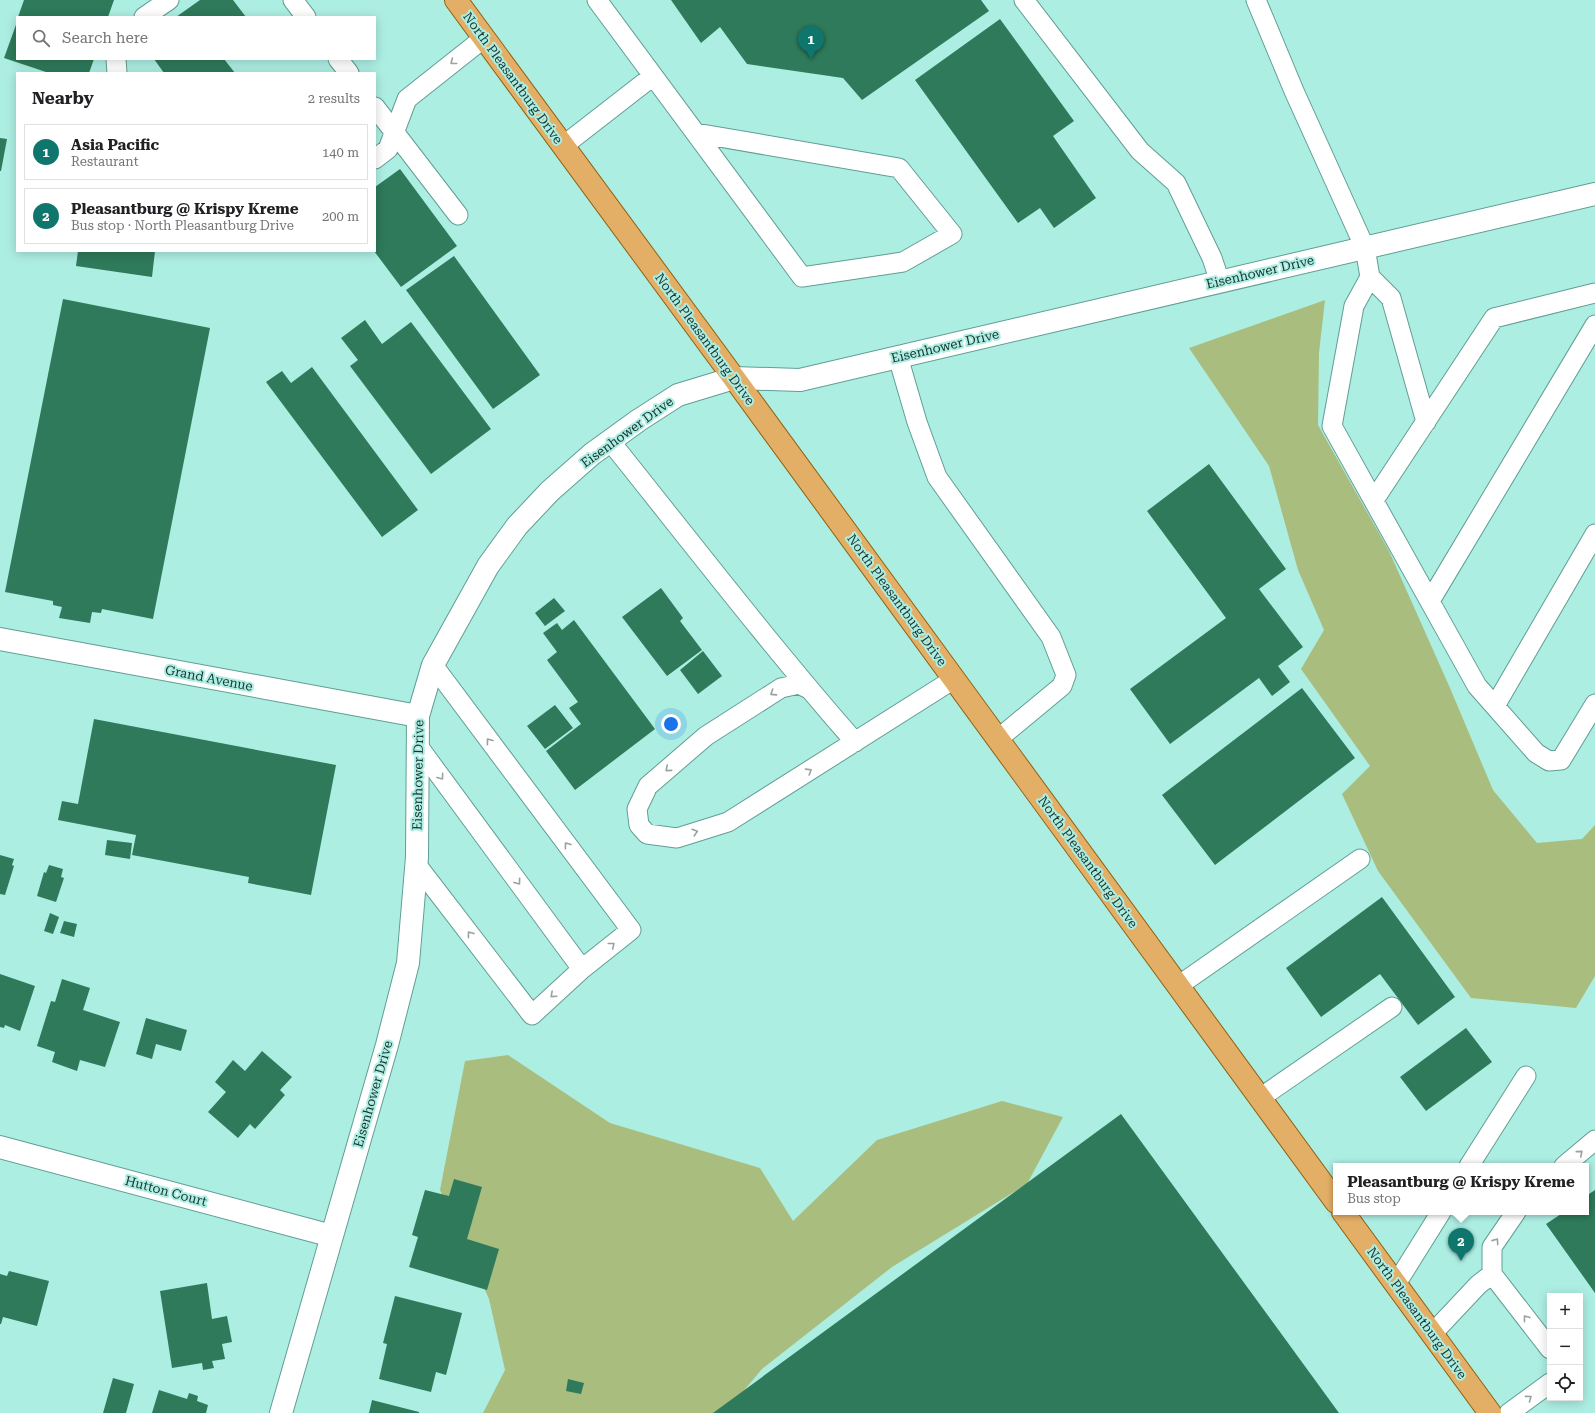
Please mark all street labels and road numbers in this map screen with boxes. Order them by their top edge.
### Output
street label: North Pleasantburg Drive [460,9,566,147]
street label: Eisenhower Drive [1205,252,1315,292]
street label: North Pleasantburg Drive [652,270,758,408]
street label: Eisenhower Drive [890,326,1000,366]
street label: Eisenhower Drive [578,394,676,470]
street label: North Pleasantburg Drive [844,531,950,669]
street label: Grand Avenue [164,662,254,694]
street label: Eisenhower Drive [410,720,426,830]
street label: North Pleasantburg Drive [1035,793,1141,931]
street label: Eisenhower Drive [351,1039,395,1149]
street label: Hutton Court [123,1173,209,1209]
street label: North Pleasantburg Drive [1364,1244,1470,1382]

